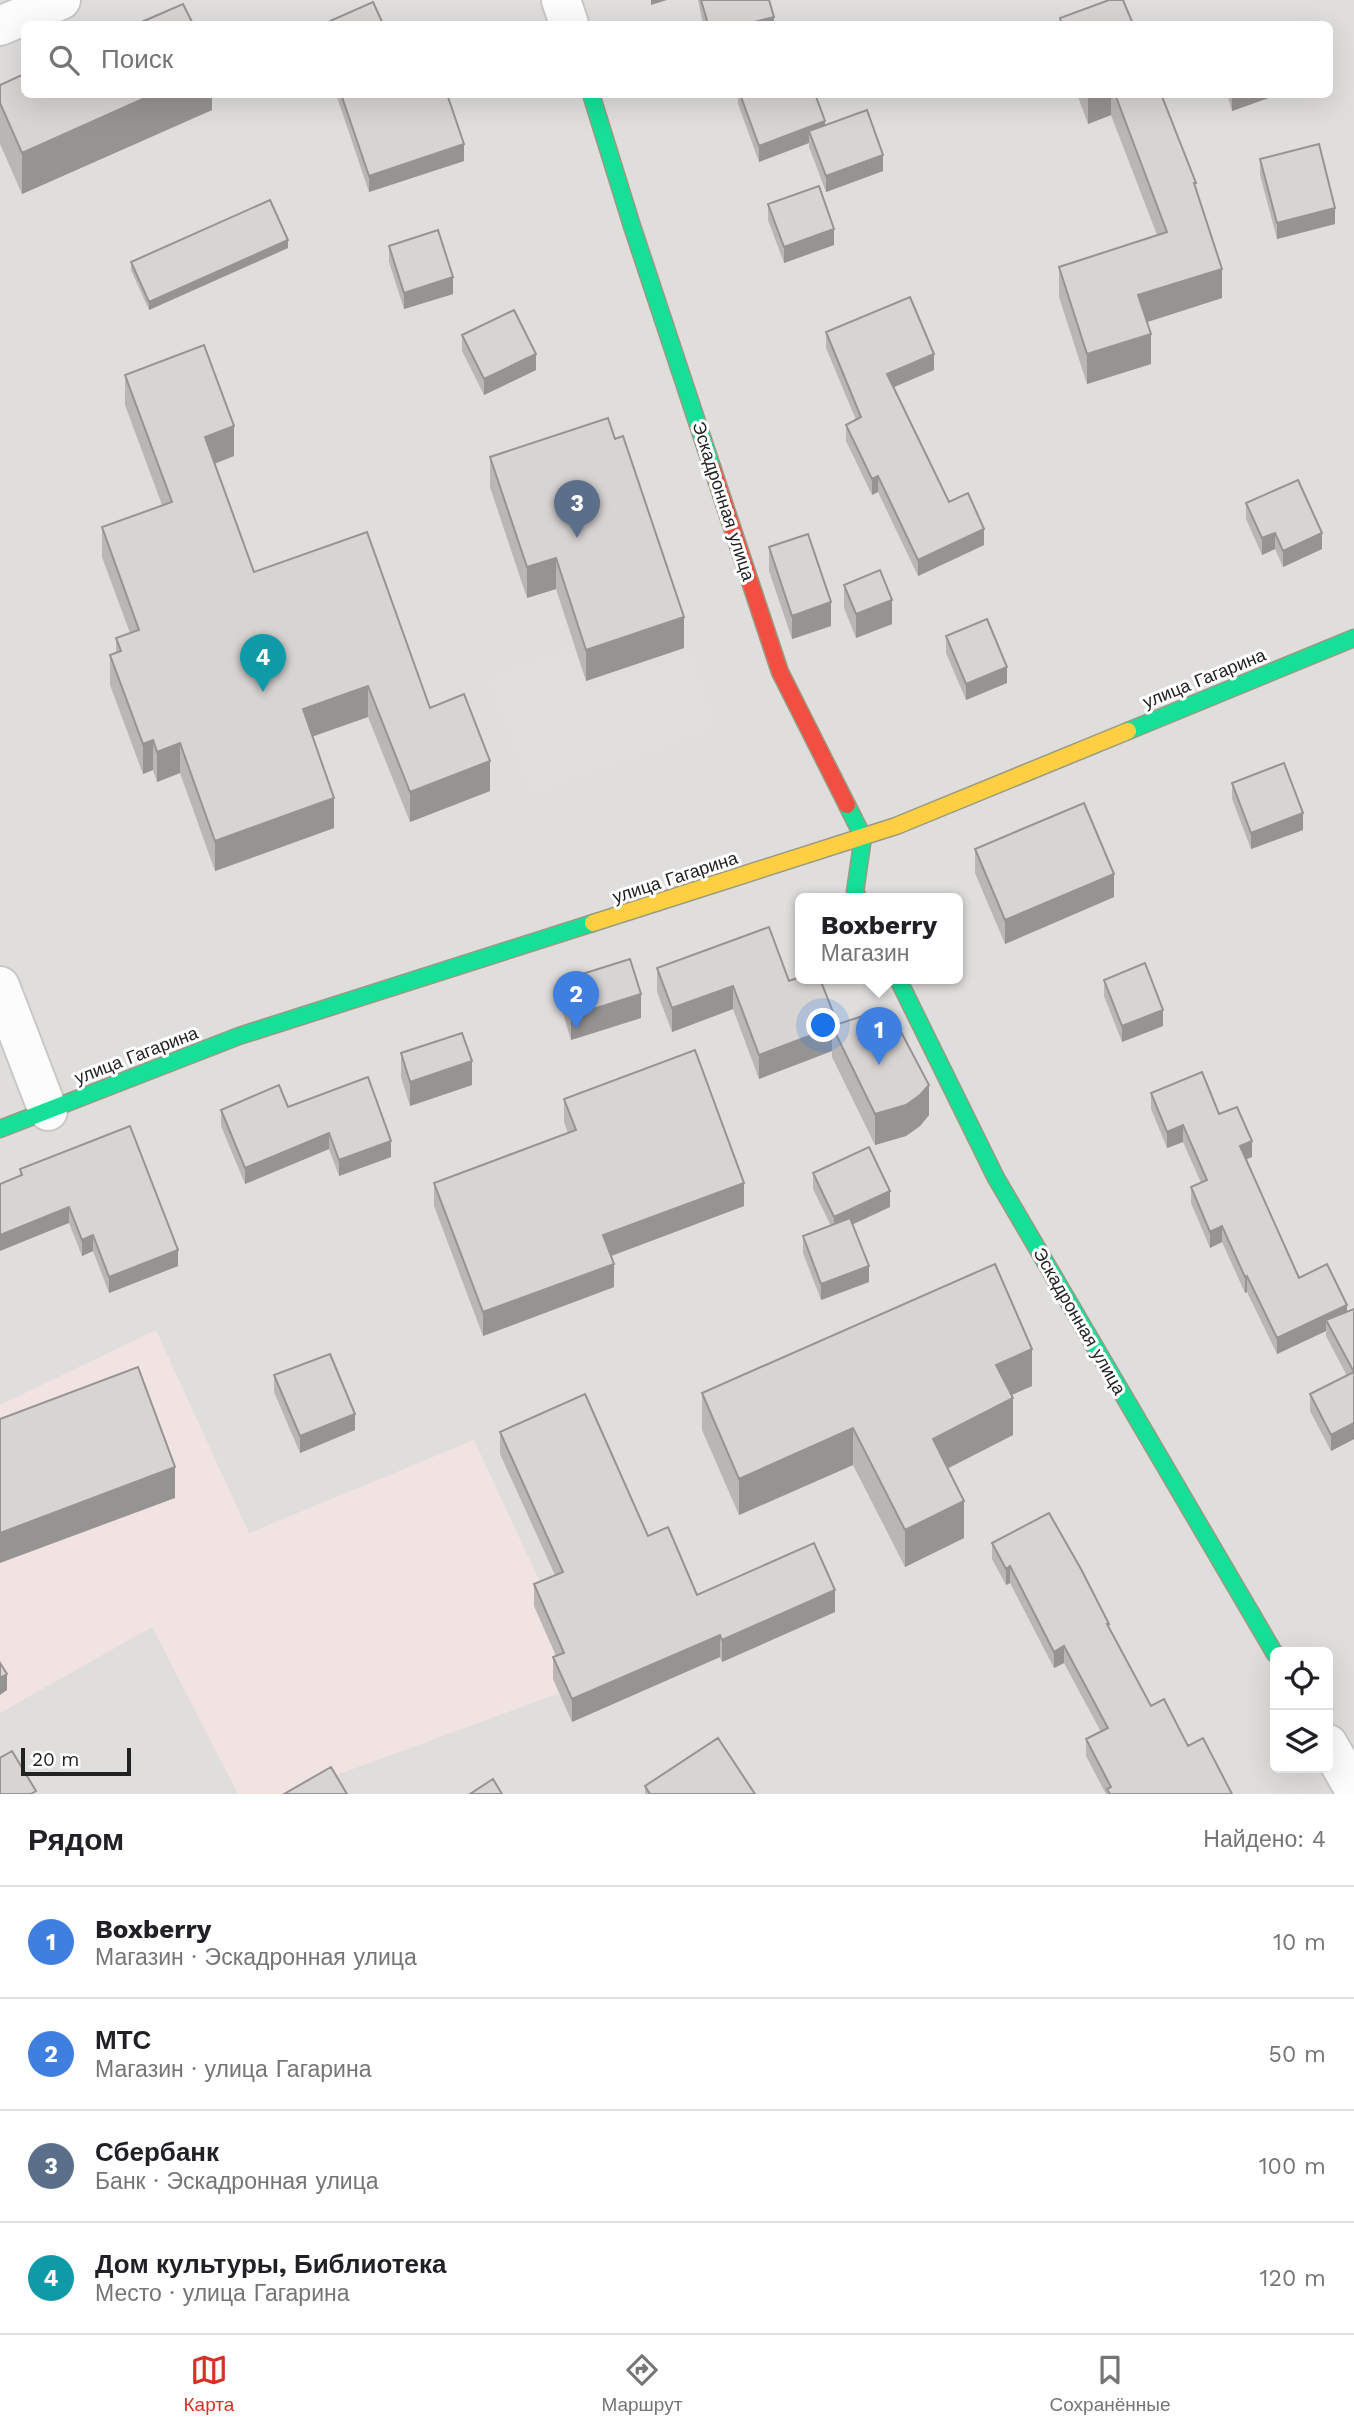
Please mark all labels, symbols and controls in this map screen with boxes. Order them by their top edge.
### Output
search box [21,21,1333,98]
icon: search [45,41,83,79]
text: Поиск [101,44,173,74]
street label: Эскадронная улица [688,419,760,584]
pin: 3 [554,480,600,538]
pin: 4 [240,634,286,692]
street label: улица Гагарина [1140,643,1269,712]
street label: улица Гагарина [610,847,741,907]
popup [795,893,963,984]
text: Boxberry [821,910,937,940]
text: Магазин [821,940,910,967]
pin: 2 [553,971,599,1029]
pin: 1 [856,1007,902,1065]
your location [806,1008,840,1042]
street label: улица Гагарина [71,1021,202,1088]
street label: Эскадронная улица [1029,1244,1131,1399]
map controls [1270,1647,1333,1773]
button: locate [1270,1647,1333,1710]
button: layers [1270,1710,1333,1773]
scale bar [21,1745,131,1777]
text: 20 m [32,1748,79,1771]
text: Рядом [28,1822,124,1857]
text: Найдено: 4 [1203,1826,1326,1853]
text: Boxberry [95,1914,211,1944]
text: 1 [46,1929,56,1956]
text: 10 m [1273,1929,1326,1956]
text: Магазин · Эскадронная улица [95,1944,417,1971]
text: МТС [95,2025,151,2055]
text: 2 [44,2041,58,2068]
text: 50 m [1269,2041,1326,2068]
text: Магазин · улица Гагарина [95,2056,371,2083]
text: Сбербанк [95,2137,219,2167]
text: 3 [44,2153,58,2180]
text: 100 m [1259,2153,1326,2180]
text: Банк · Эскадронная улица [95,2168,379,2195]
text: Дом культуры, Библиотека [95,2249,446,2279]
text: 4 [44,2265,58,2292]
text: 120 m [1260,2265,1326,2292]
text: Место · улица Гагарина [95,2280,350,2307]
tab: Карта [184,2351,234,2416]
tab: Маршрут [601,2351,682,2416]
tab: Сохранённые [1049,2351,1170,2416]

